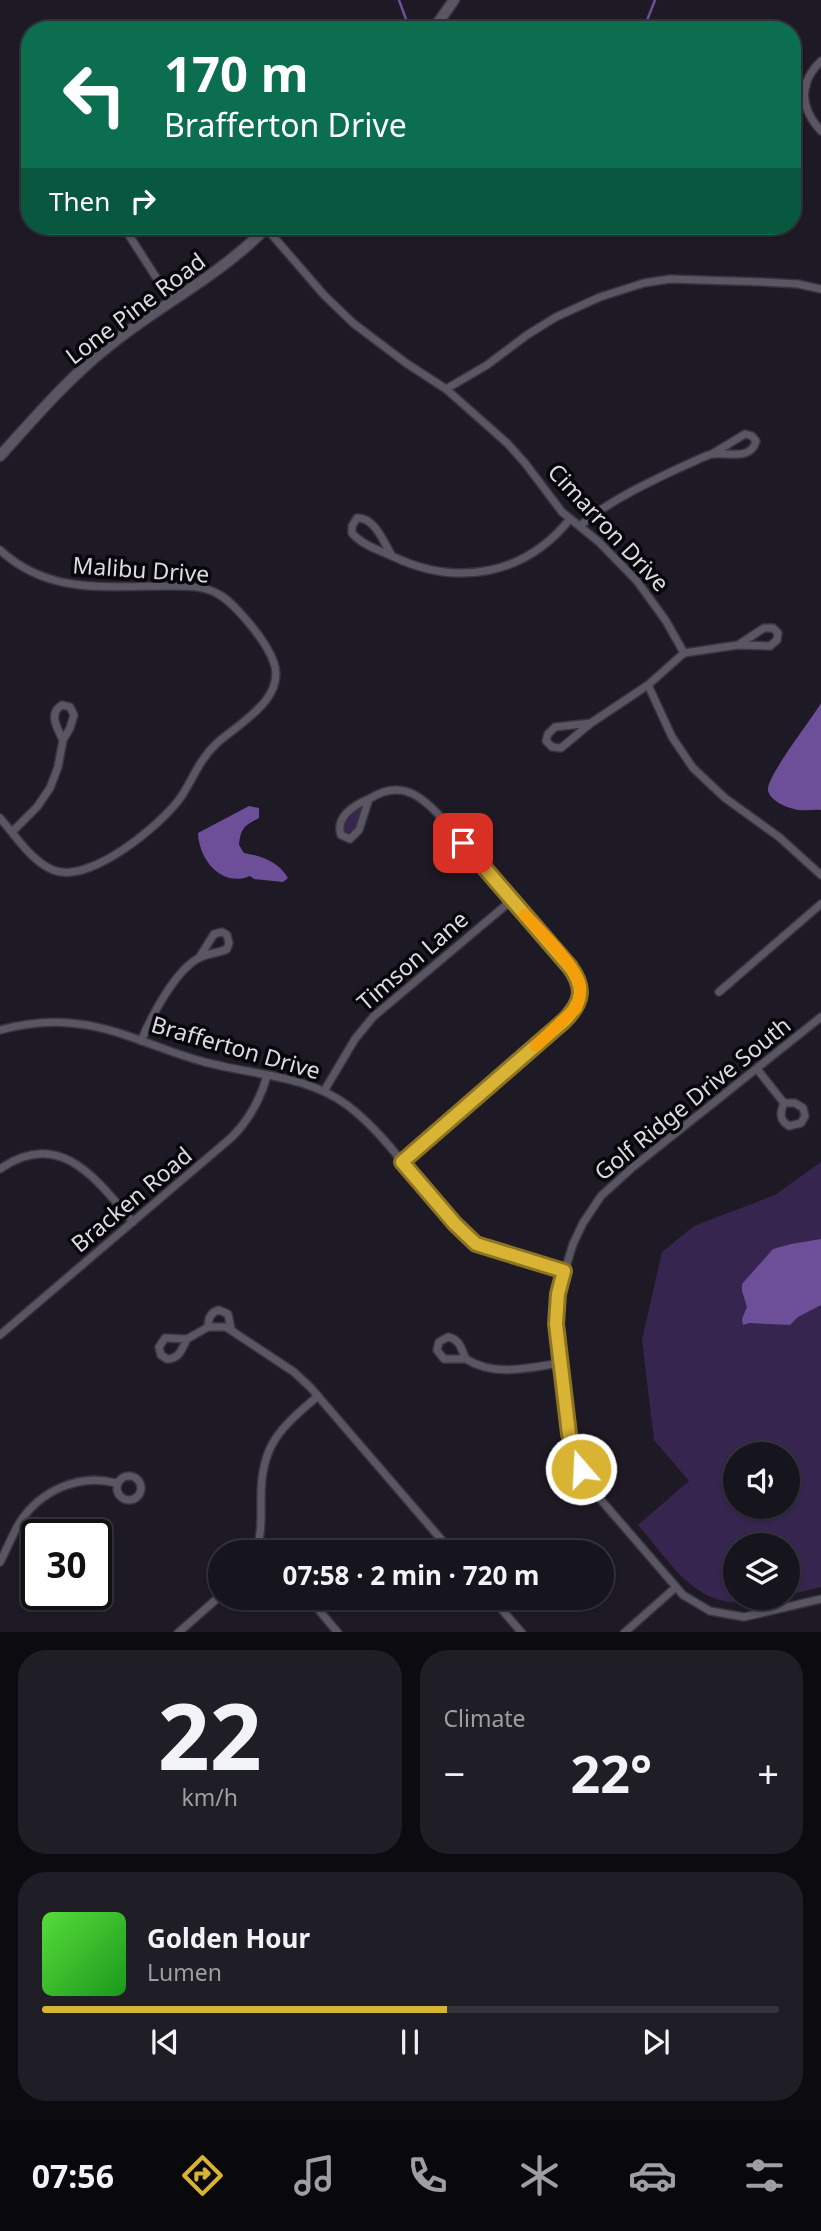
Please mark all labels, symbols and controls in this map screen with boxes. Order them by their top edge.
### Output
text: 170 m [164,40,309,106]
icon: left [49,49,140,140]
text: Brafferton Drive [164,103,407,146]
icon: right [124,182,162,220]
text: Then [49,183,110,219]
street label: Lone Pine Road [59,245,211,371]
street label: Cimarron Drive [541,456,677,598]
street label: Malibu Drive [72,548,210,590]
pin [433,813,493,873]
icon: arrive [444,824,482,862]
street label: Timson Lane [350,903,474,1017]
street label: Brafferton Drive [148,1008,324,1086]
street label: Golf Ridge Drive South [587,1009,797,1187]
street label: Bracken Road [64,1139,198,1259]
position arrow [544,1432,618,1506]
map controls [723,1442,800,1610]
button: sound [723,1442,800,1519]
speed limit sign: 30 [21,1519,112,1610]
button: layers [723,1533,800,1610]
text: 07:58 · 2 min · 720 m [283,1557,539,1593]
text: 22 [158,1673,262,1797]
text: Climate [444,1702,526,1734]
text: 22° [570,1737,652,1808]
text: − [444,1747,465,1799]
text: + [757,1747,779,1799]
text: km/h [181,1781,238,1813]
text: Golden Hour [147,1920,310,1956]
text: Lumen [147,1956,222,1988]
icon: previous [146,2023,184,2061]
icon: pause [391,2023,429,2061]
icon: next [637,2023,675,2061]
icon: directions [178,2151,227,2200]
icon: music [290,2151,339,2200]
icon: phone [403,2151,452,2200]
icon: climate [515,2151,564,2200]
icon: car [628,2151,677,2200]
icon: filters [740,2151,789,2200]
text: 07:56 [32,2154,114,2197]

